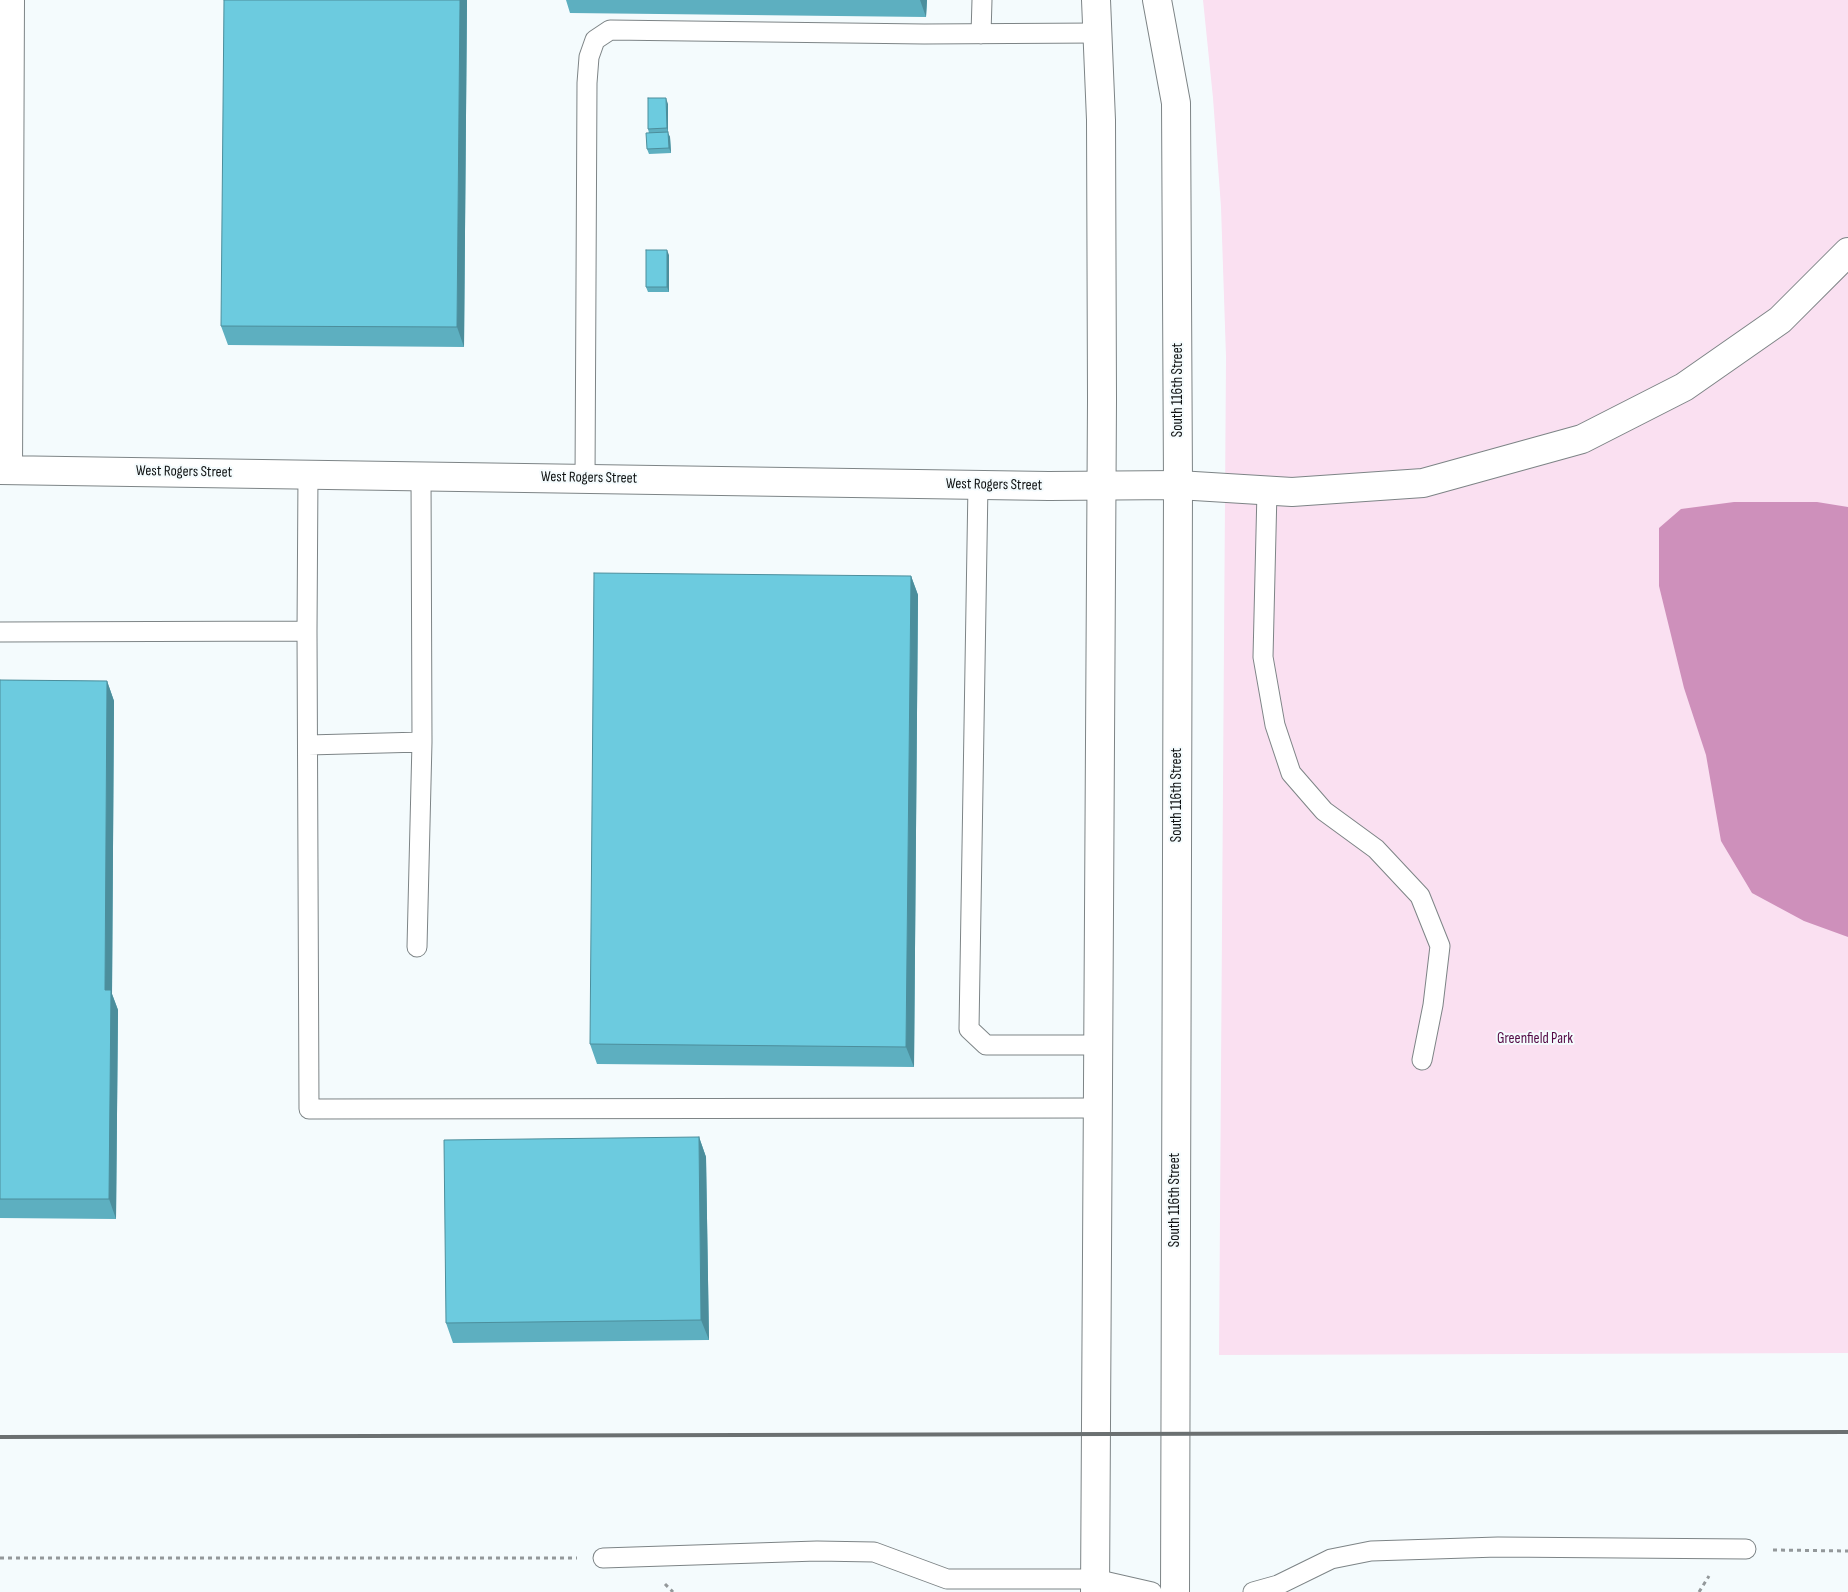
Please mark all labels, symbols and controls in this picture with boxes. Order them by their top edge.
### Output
street label: South 116th Street [1169,343,1187,437]
street label: West Rogers Street [136,462,232,482]
street label: West Rogers Street [541,468,637,488]
street label: West Rogers Street [946,475,1042,495]
street label: South 116th Street [1168,748,1186,842]
park label: Greenfield Park [1497,1030,1573,1048]
street label: South 116th Street [1166,1153,1184,1247]

